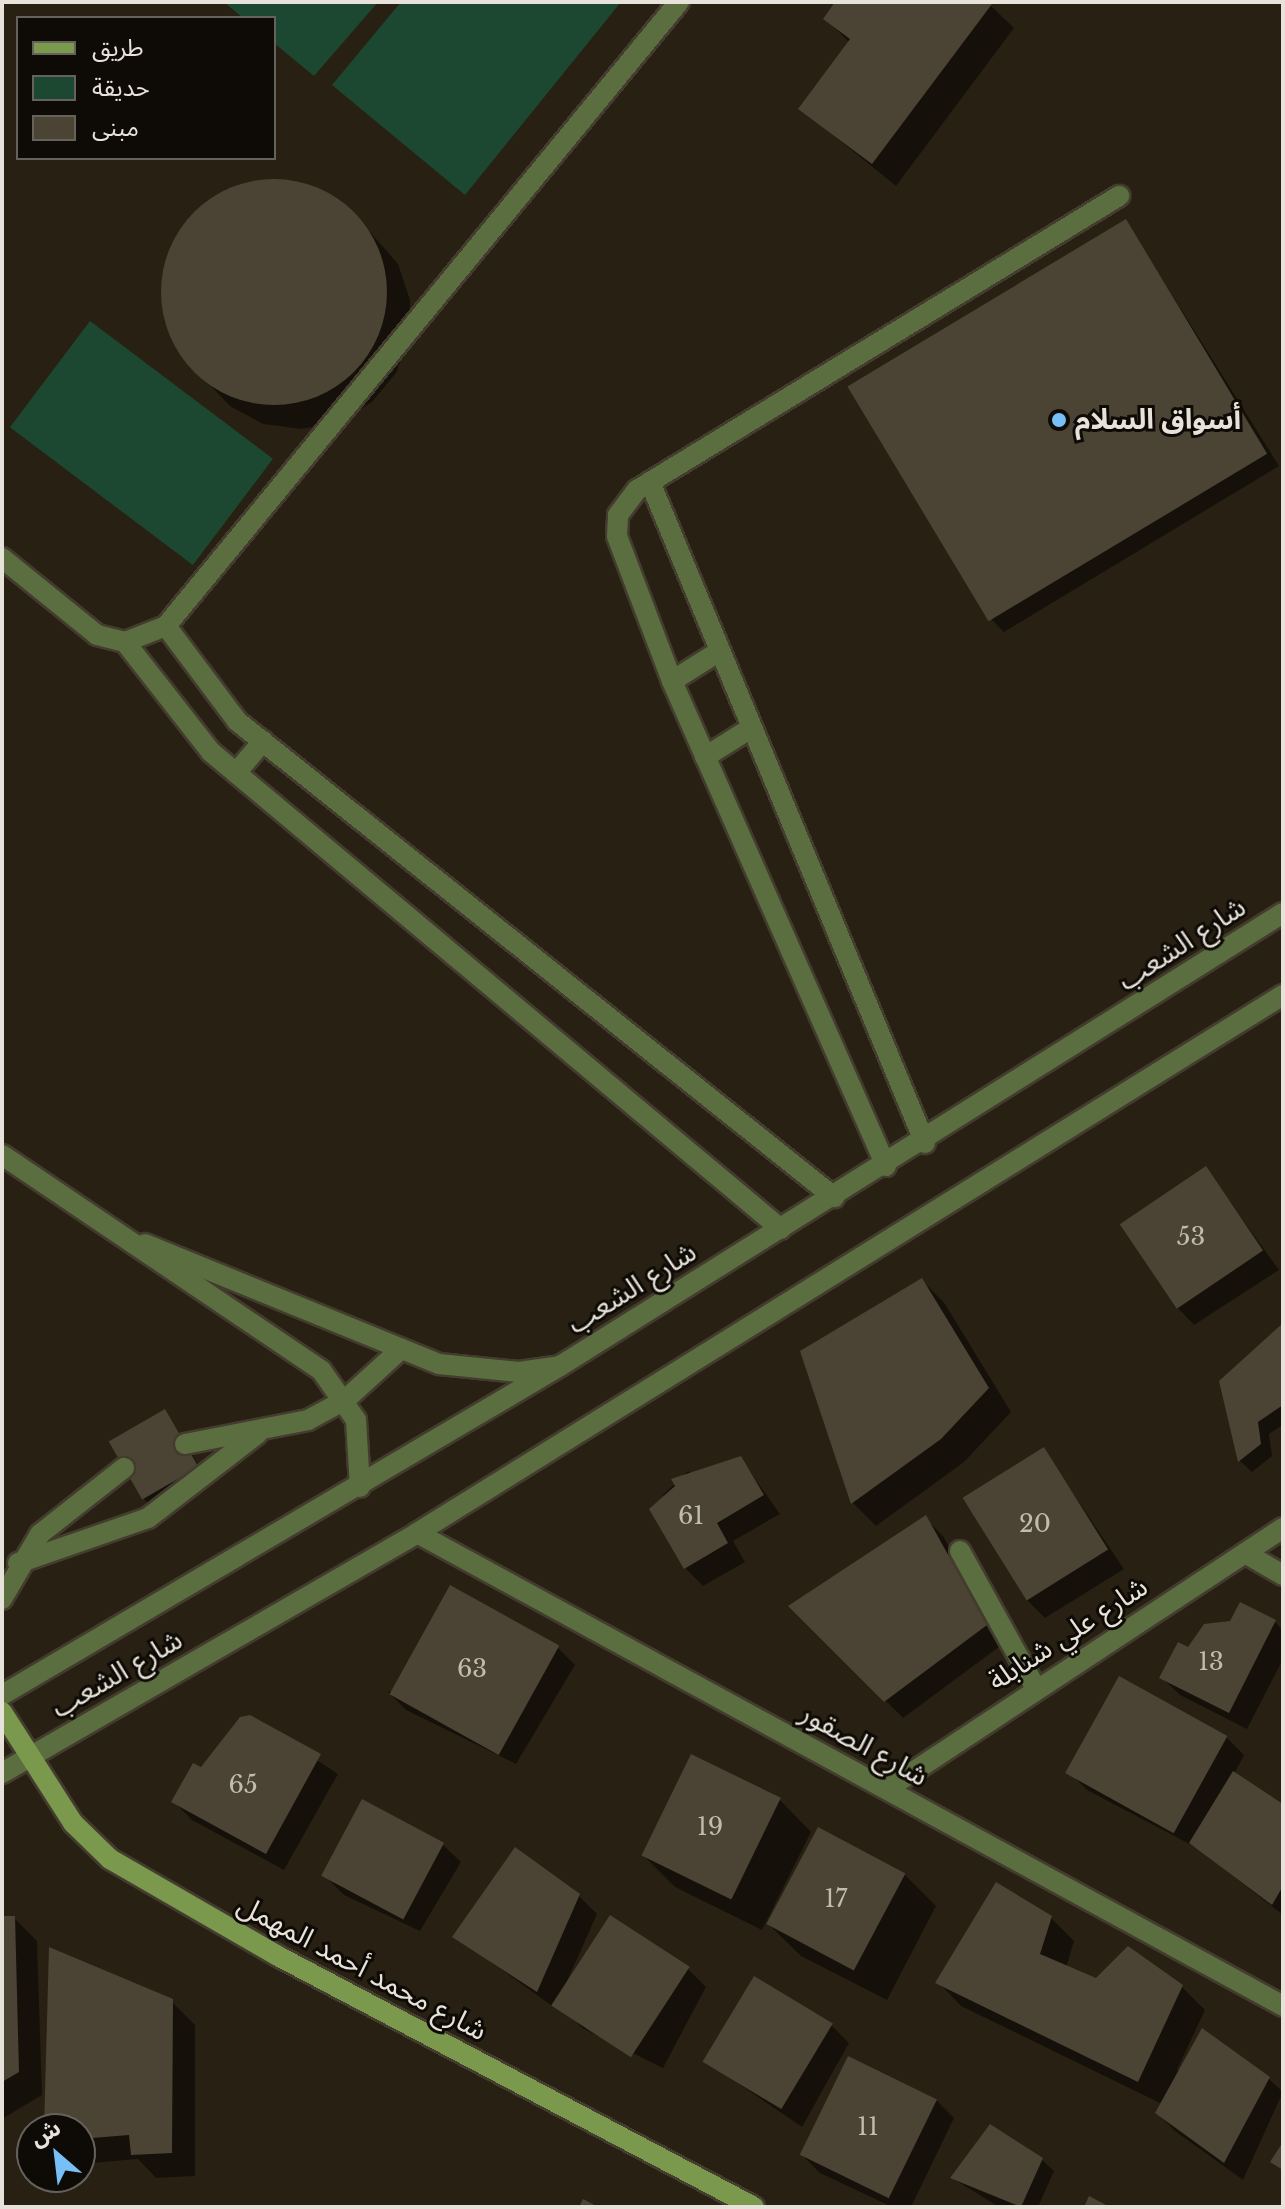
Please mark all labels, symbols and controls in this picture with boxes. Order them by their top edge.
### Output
legend [16,16,276,160]
text: طريق [92,33,144,62]
text: حديقة [92,73,150,102]
text: مبنى [92,113,139,142]
place label: أسواق السلام [1075,403,1241,437]
marker: أسواق السلام [1050,411,1068,429]
street label: شارع الشعب [1112,890,1252,998]
house number: 53 [1177,1223,1205,1251]
street label: شارع الشعب [561,1235,703,1341]
house number: 61 [678,1502,704,1530]
house number: 20 [1019,1510,1051,1538]
street label: شارع علي شنابلة [982,1570,1154,1698]
street label: شارع الشعب [46,1623,188,1725]
house number: 13 [1198,1648,1224,1676]
house number: 63 [457,1655,487,1683]
street label: شارع الصقور [794,1696,934,1794]
house number: 65 [228,1771,258,1799]
house number: 19 [697,1813,723,1841]
house number: 17 [825,1885,847,1913]
street label: شارع محمد أحمد المهمل [232,1888,492,2048]
north arrow [16,2113,96,2193]
house number: 11 [857,2113,879,2141]
text: ش [26,2114,65,2152]

